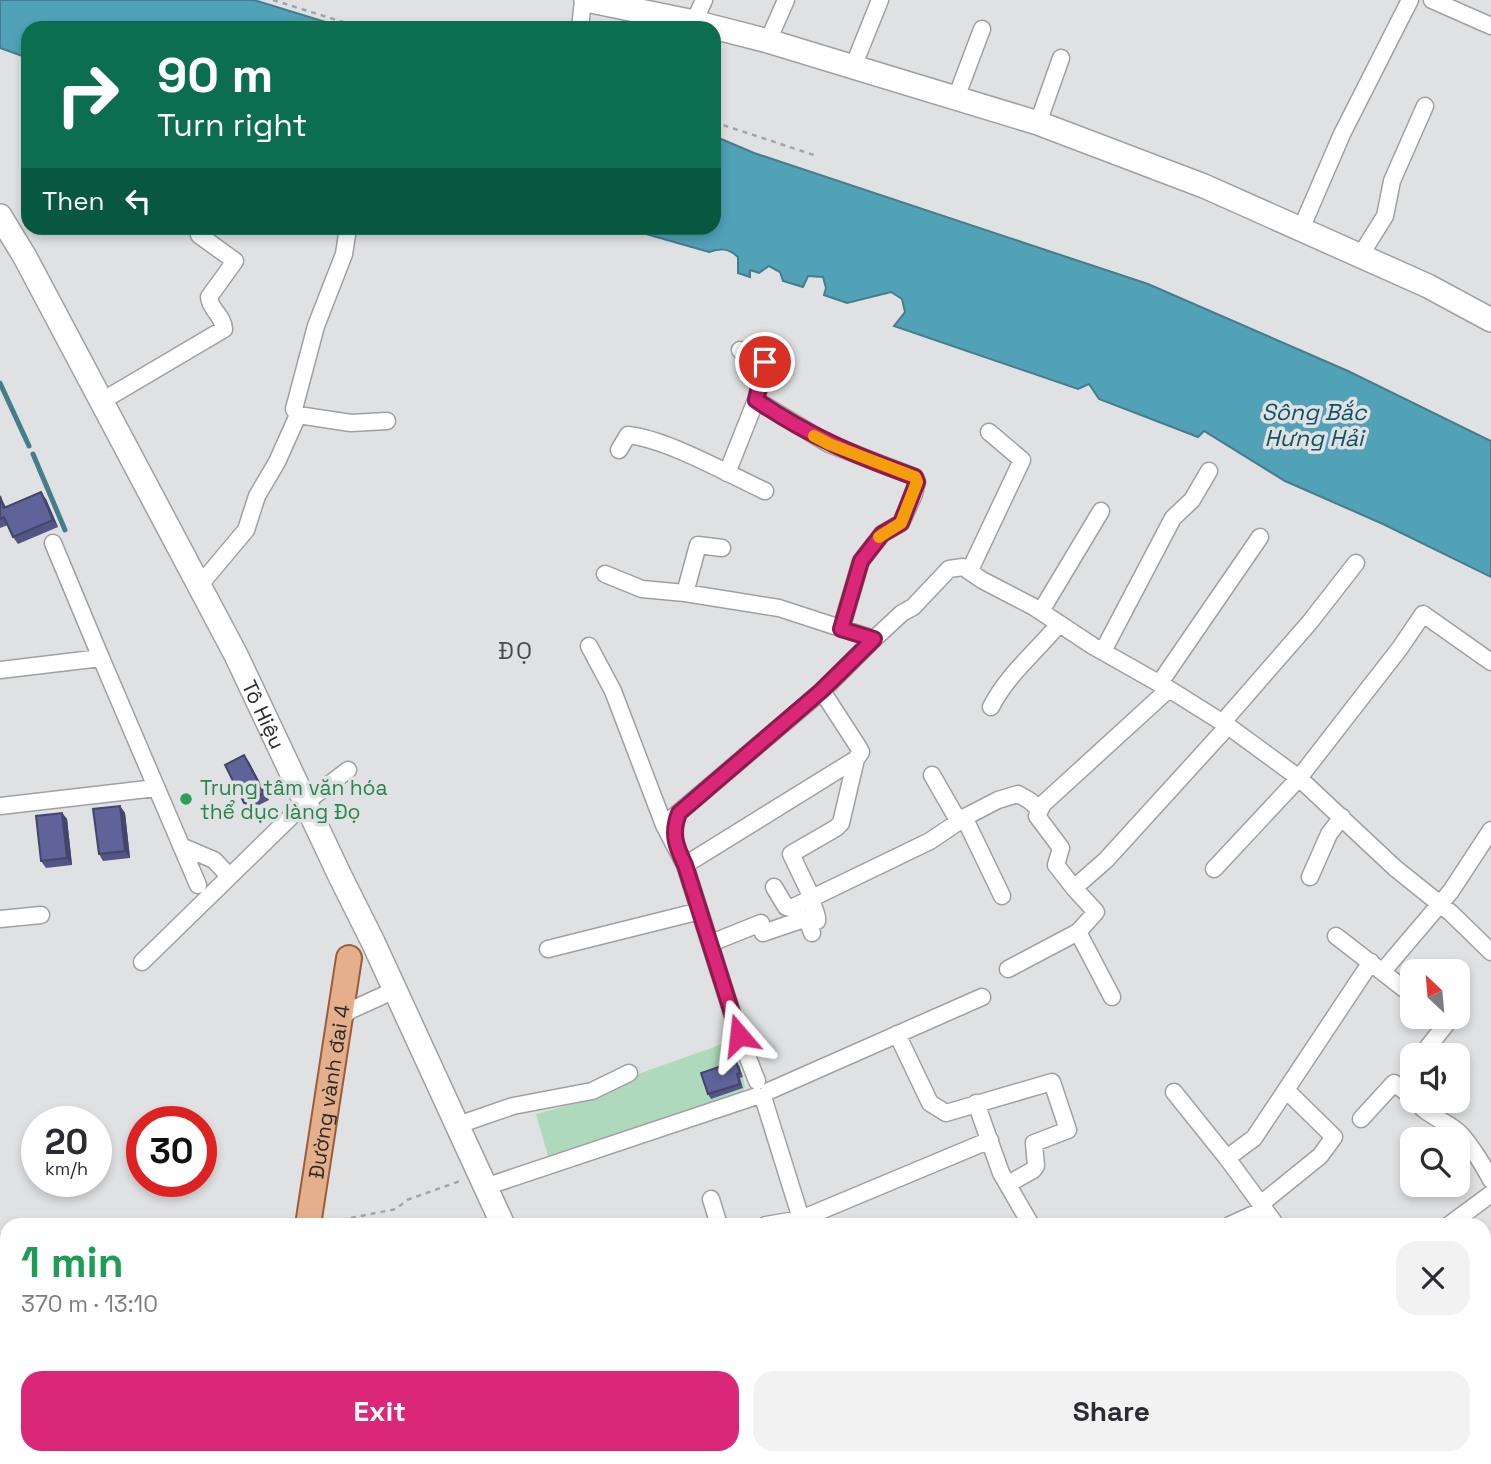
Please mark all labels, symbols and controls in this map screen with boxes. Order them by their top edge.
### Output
text: 90 m [157,44,273,106]
icon: right [42,49,133,140]
text: Turn right [157,105,307,145]
icon: left [119,182,157,220]
text: Then [42,184,105,218]
pin [735,332,795,392]
icon: arrive [746,343,784,381]
water label: Sông Bắc Hưng Hải [1262,397,1368,453]
district label: ĐỌ [498,635,534,666]
street label: Tô Hiệu [236,676,292,753]
place label: Trung tâm văn hóa thể dục làng Đọ [200,774,388,825]
marker: Trung tâm văn hóa thể dục làng Đọ [178,791,194,807]
north arrow [1400,959,1470,1029]
map controls [1400,959,1470,1197]
position arrow [702,998,776,1072]
street label: Đường vành đai 4 [302,1003,355,1181]
button: sound [1400,1043,1470,1113]
speed limit sign: 30 [126,1106,217,1197]
text: 20 [45,1120,88,1164]
button: search [1400,1127,1470,1197]
text: km/h [45,1157,88,1180]
text: 1 min [21,1236,124,1289]
button: close [1396,1241,1470,1315]
text: 370 m · 13:10 [21,1289,158,1319]
button: Exit [21,1371,739,1451]
button: Share [753,1371,1470,1451]

